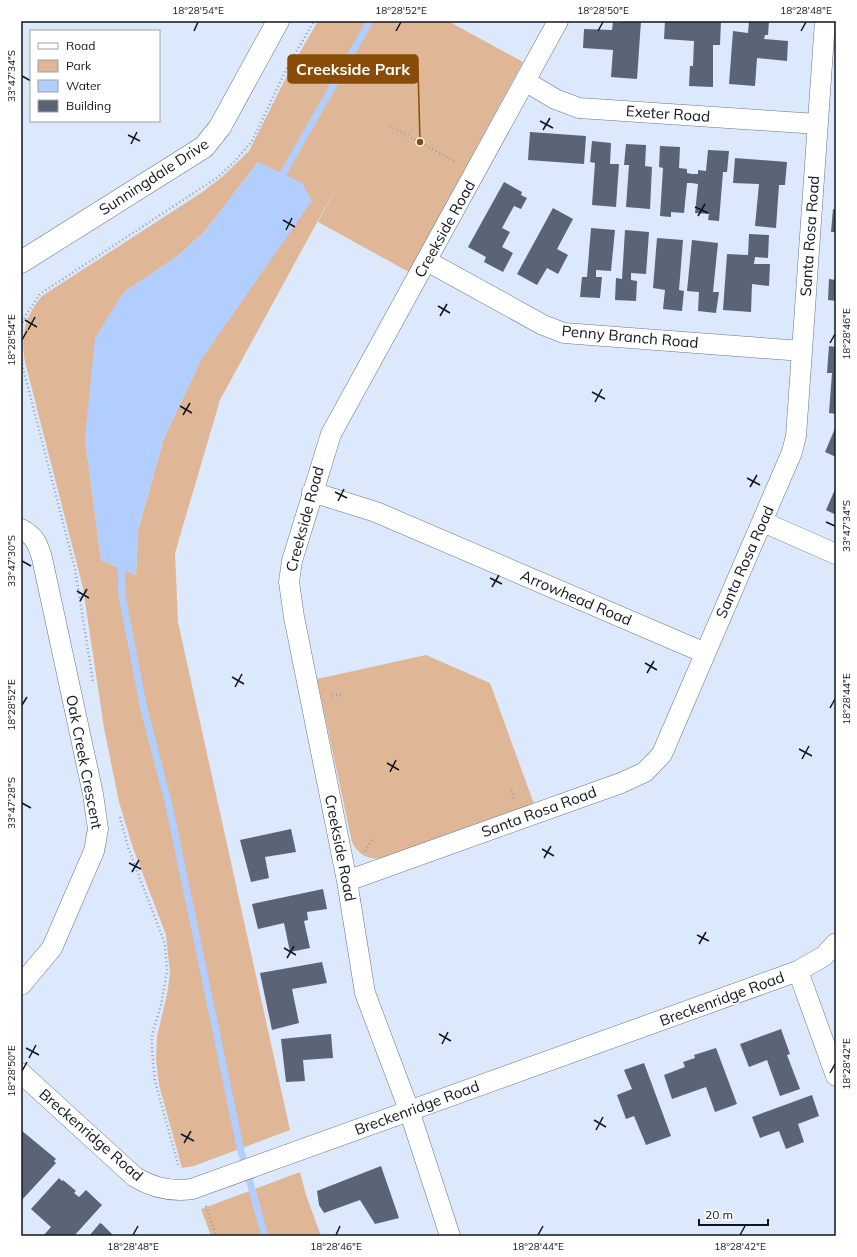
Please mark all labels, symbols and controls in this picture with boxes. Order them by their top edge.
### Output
text: 18°28'54"E [172,4,224,17]
text: 18°28'52"E [375,4,427,17]
text: 18°28'50"E [577,4,629,17]
text: 18°28'48"E [780,4,832,17]
legend [30,30,160,122]
text: Road [66,38,95,53]
text: 33°47'34"S [5,50,18,102]
callout: Creekside Park [288,55,418,83]
text: Park [66,58,92,73]
text: Creekside Park [296,59,411,79]
text: Water [66,78,102,93]
text: Building [66,98,111,113]
street label: Exeter Road [625,101,711,126]
street label: Sunningdale Drive [95,134,212,219]
street label: Santa Rosa Road [796,175,823,297]
street label: Creekside Road [410,177,479,281]
text: 18°28'46"E [840,308,853,360]
text: 18°28'54"E [5,314,18,366]
street label: Penny Branch Road [561,321,699,352]
street label: Creekside Road [281,464,328,574]
text: 33°47'34"S [840,500,853,552]
street label: Santa Rosa Road [711,503,778,621]
text: 33°47'30"S [5,535,18,587]
street label: Arrowhead Road [518,566,635,630]
text: 18°28'44"E [840,673,853,725]
text: 18°28'52"E [5,679,18,731]
street label: Oak Creek Crescent [62,693,107,831]
text: 33°47'28"S [5,777,18,829]
street label: Santa Rosa Road [479,782,599,841]
street label: Creekside Road [321,793,360,903]
street label: Breckenridge Road [657,967,787,1030]
text: 18°28'42"E [840,1038,853,1090]
text: 18°28'50"E [5,1045,18,1097]
street label: Breckenridge Road [352,1076,482,1139]
street label: Breckenridge Road [35,1084,147,1185]
scale bar [699,1201,768,1227]
text: 20 m [705,1207,733,1222]
text: 18°28'48"E [107,1240,159,1253]
text: 18°28'46"E [310,1240,362,1253]
text: 18°28'44"E [512,1240,564,1253]
text: 18°28'42"E [714,1240,766,1253]

